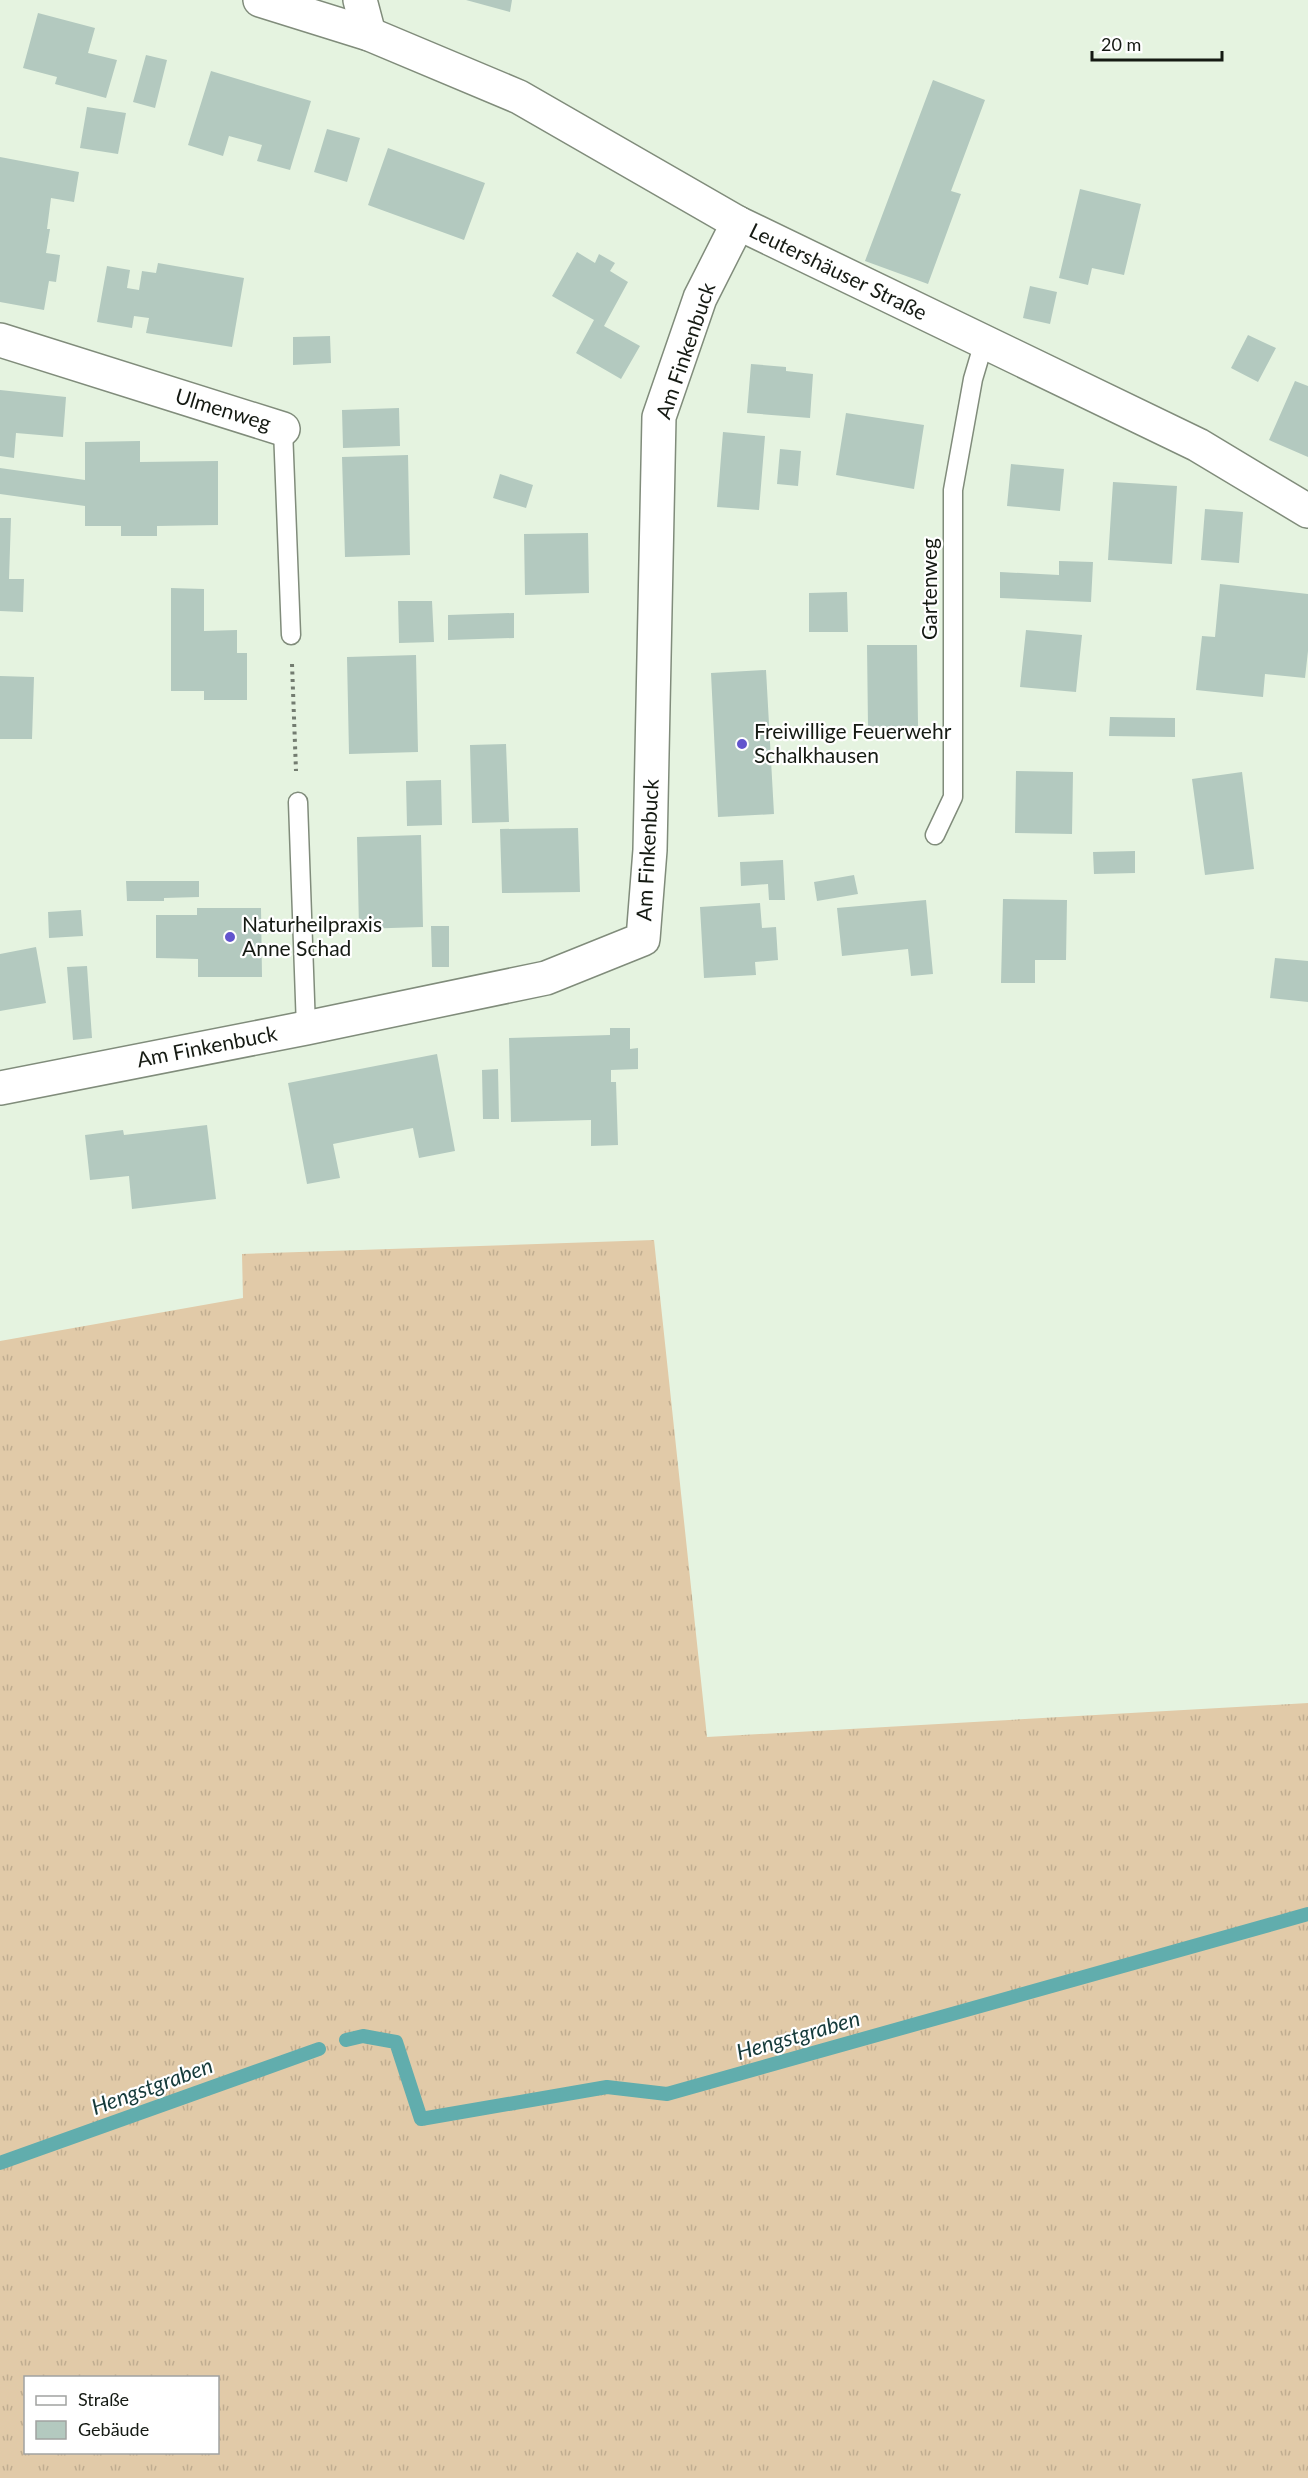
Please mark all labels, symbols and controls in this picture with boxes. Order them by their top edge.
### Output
scale bar [1092,24,1222,62]
text: 20 m [1101,33,1141,55]
street label: Leutershäuser Straße [746,217,931,324]
street label: Am Finkenbuck [650,279,720,422]
street label: Ulmenweg [173,382,274,435]
street label: Gartenweg [916,538,941,640]
place label: Freiwillige Feuerwehr Schalkhausen [754,718,952,767]
marker: Freiwillige Feuerwehr Schalkhausen [735,737,749,751]
street label: Am Finkenbuck [630,778,663,922]
place label: Naturheilpraxis Anne Schad [242,911,382,960]
marker: Naturheilpraxis Anne Schad [223,930,237,944]
street label: Am Finkenbuck [134,1020,279,1071]
water label: Hengstgraben [733,2004,863,2065]
water label: Hengstgraben [87,2051,216,2120]
legend [24,2376,219,2454]
text: Straße [78,2388,129,2410]
text: Gebäude [78,2418,149,2440]

